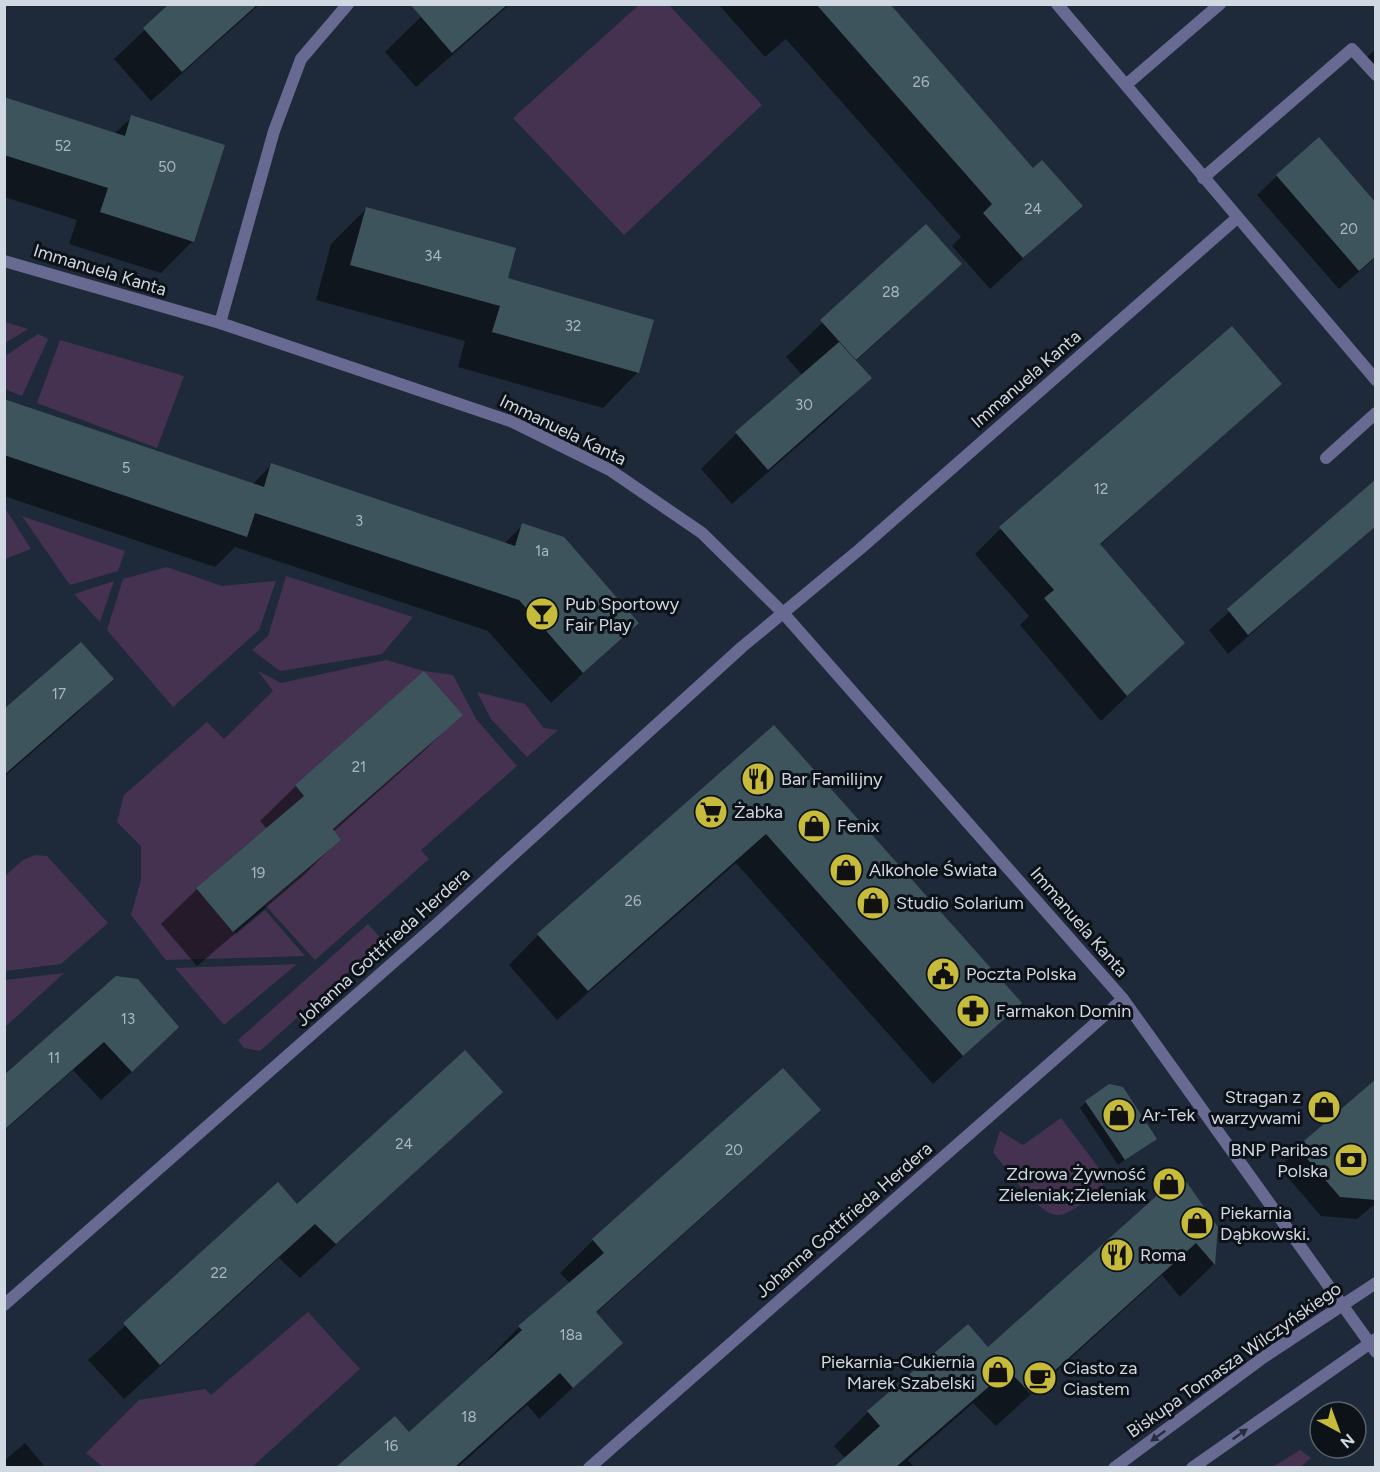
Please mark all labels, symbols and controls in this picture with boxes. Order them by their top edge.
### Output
house number: 26 [913,73,930,91]
house number: 52 [54,137,72,155]
house number: 50 [158,158,176,176]
house number: 24 [1024,200,1042,218]
house number: 20 [1340,220,1358,238]
street label: Immanuela Kanta [31,239,169,301]
house number: 34 [424,247,442,265]
house number: 28 [882,283,900,301]
house number: 32 [565,317,581,335]
street label: Immanuela Kanta [967,325,1085,433]
street label: Immanuela Kanta [496,390,630,470]
house number: 30 [795,396,813,414]
house number: 5 [122,459,130,477]
house number: 12 [1094,480,1108,498]
house number: 3 [355,512,363,530]
house number: 1a [535,542,549,560]
place label: Pub Sportowy Fair Play [565,593,680,636]
bar icon: Pub Sportowy Fair Play [524,596,560,632]
house number: 17 [52,685,66,703]
house number: 21 [352,758,366,776]
restaurant icon: Bar Familijny [740,761,776,797]
place label: Bar Familijny [781,768,883,790]
supermarket icon: Żabka [693,794,729,830]
place label: Żabka [734,801,783,823]
shop icon: Fenix [796,808,832,844]
place label: Fenix [837,815,880,837]
shop icon: Alkohole Świata [828,852,864,888]
place label: Alkohole Świata [869,859,997,881]
street label: Johanna Gottfrieda Herdera [292,863,474,1031]
street label: Immanuela Kanta [1025,863,1133,981]
house number: 19 [251,864,265,882]
shop icon: Studio Solarium [855,885,891,921]
house number: 26 [625,892,642,910]
place label: Studio Solarium [896,892,1024,914]
public building icon: Poczta Polska [925,956,961,992]
place label: Poczta Polska [966,963,1076,985]
pharmacy icon: Farmakon Domin [955,993,991,1029]
place label: Farmakon Domin [996,1000,1131,1022]
house number: 13 [121,1010,135,1028]
house number: 11 [48,1049,60,1067]
place label: Stragan z warzywami [1211,1086,1301,1129]
shop icon: Stragan z warzywami [1306,1089,1342,1125]
shop icon: Ar-Tek [1101,1097,1137,1133]
place label: Ar-Tek [1142,1104,1195,1126]
house number: 24 [395,1135,413,1153]
street label: Johanna Gottfrieda Herdera [751,1137,937,1303]
place label: BNP Paribas Polska [1230,1139,1328,1182]
house number: 20 [725,1141,743,1159]
bank icon: BNP Paribas Polska [1333,1142,1369,1178]
place label: Zdrowa Żywność Zieleniak;Zieleniak [998,1163,1146,1206]
shop icon: Zdrowa Żywność Zieleniak;Zieleniak [1151,1166,1187,1202]
place label: Piekarnia Dąbkowski. [1220,1202,1310,1245]
shop icon: Piekarnia Dąbkowski. [1179,1205,1215,1241]
restaurant icon: Roma [1099,1237,1135,1273]
place label: Roma [1140,1244,1186,1266]
house number: 22 [211,1264,227,1282]
street label: Biskupa Tomasza Wilczyńskiego [1122,1277,1346,1443]
house number: 18a [559,1326,583,1344]
place label: Piekarnia-Cukiernia Marek Szabelski [821,1351,975,1394]
shop icon: Piekarnia-Cukiernia Marek Szabelski [980,1354,1016,1390]
place label: Ciasto za Ciastem [1063,1357,1137,1400]
cafe icon: Ciasto za Ciastem [1022,1360,1058,1396]
north arrow [1308,1400,1368,1460]
house number: 18 [461,1408,477,1426]
one-way arrow [1231,1428,1247,1440]
one-way arrow [1150,1429,1165,1441]
text: N [1337,1430,1358,1452]
house number: 16 [384,1437,399,1455]

